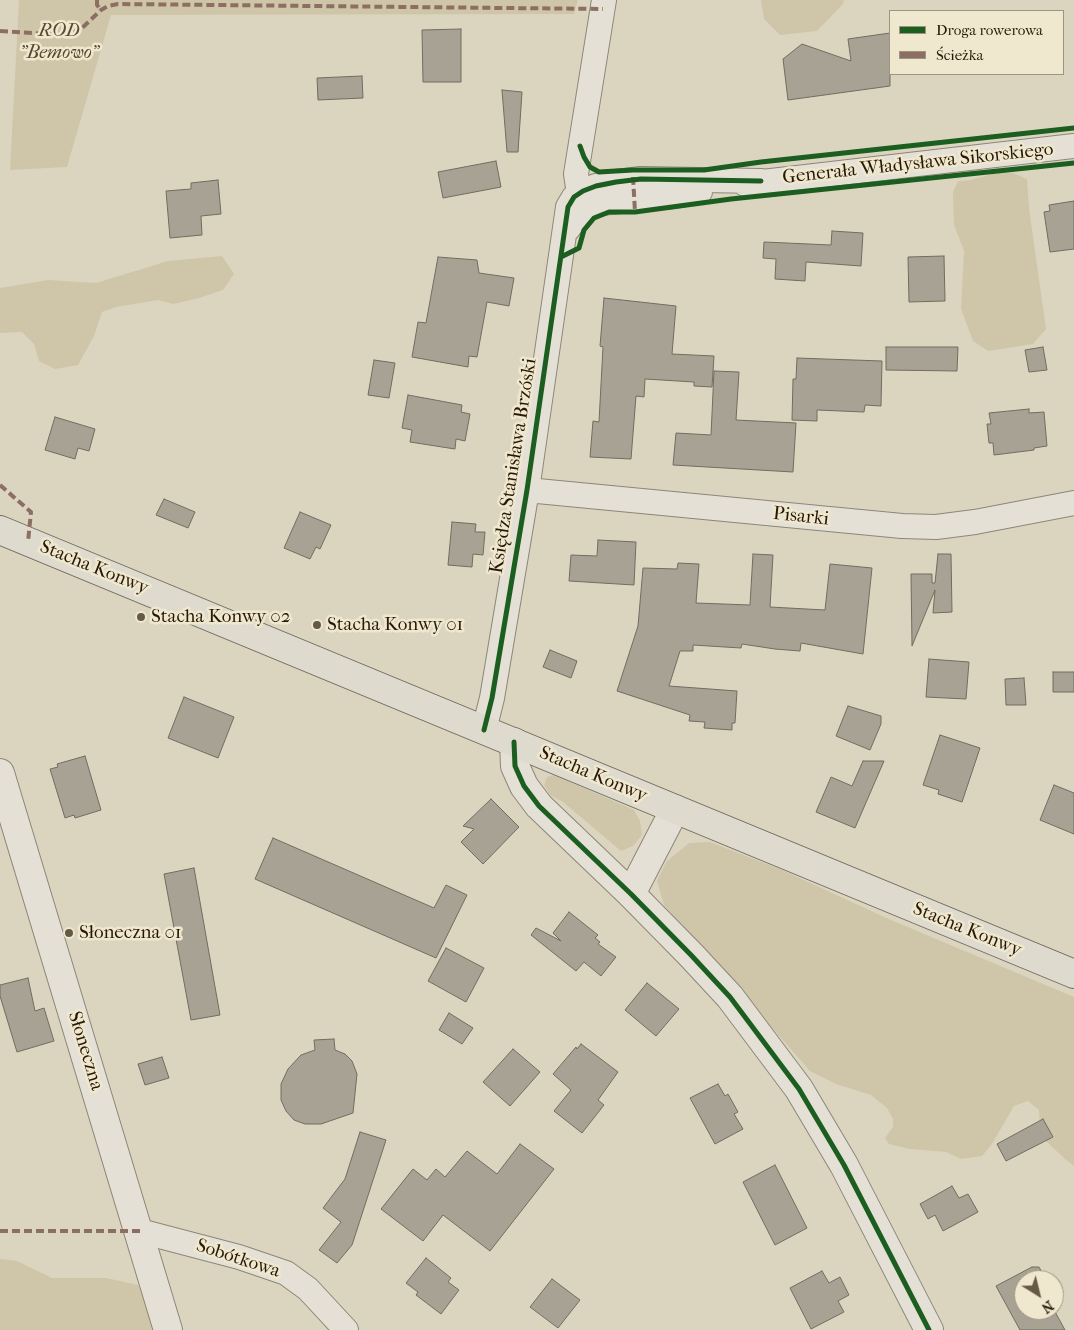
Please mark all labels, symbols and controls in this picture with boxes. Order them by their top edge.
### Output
legend [889,10,1064,75]
park label: ROD "Bemowo" [19,20,99,64]
text: Droga rowerowa [936,21,1043,39]
text: Ścieżka [936,46,983,64]
street label: Generała Władysława Sikorskiego [781,138,1055,190]
street label: Księdza Stanisława Brzóski [486,357,542,575]
street label: Pisarki [772,503,830,531]
street label: Stacha Konwy [36,536,152,600]
place label: Stacha Konwy 02 [151,606,290,628]
marker: Stacha Konwy 02 [135,611,147,623]
place label: Stacha Konwy 01 [327,614,463,636]
marker: Stacha Konwy 01 [311,619,323,631]
street label: Stacha Konwy [536,742,650,808]
street label: Stacha Konwy [909,898,1025,962]
place label: Słoneczna 01 [79,922,182,944]
marker: Słoneczna 01 [63,927,75,939]
street label: Słoneczna [62,1009,108,1093]
street label: Sobótkowa [193,1235,283,1283]
north arrow [1014,1270,1064,1320]
text: N [1038,1297,1057,1317]

